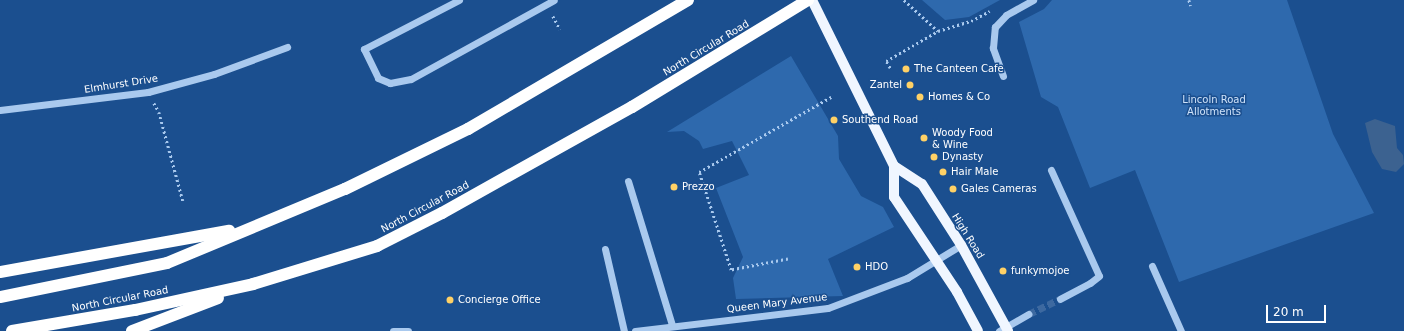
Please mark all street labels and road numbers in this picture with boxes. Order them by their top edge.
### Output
street label: North Circular Road [661,18,751,78]
street label: Elmhurst Drive [83,72,159,96]
street label: North Circular Road [379,179,471,235]
street label: High Road [949,211,987,261]
street label: North Circular Road [71,284,169,314]
street label: Queen Mary Avenue [726,291,828,315]

